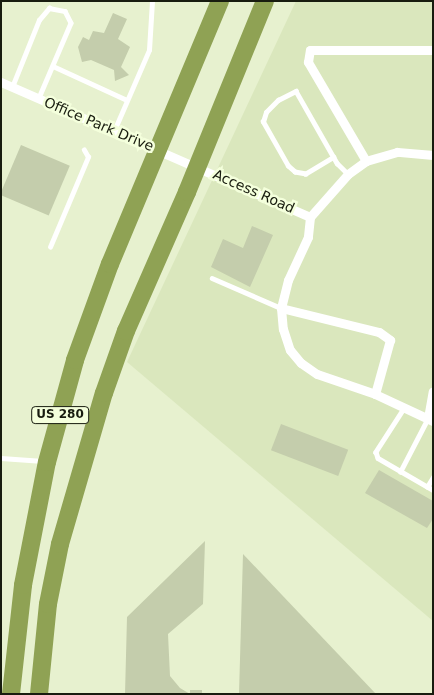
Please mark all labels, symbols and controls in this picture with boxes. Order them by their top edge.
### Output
street label: Office Park Drive [42,93,156,155]
street label: Access Road [211,166,297,216]
road number: US 280 [30,406,90,424]

